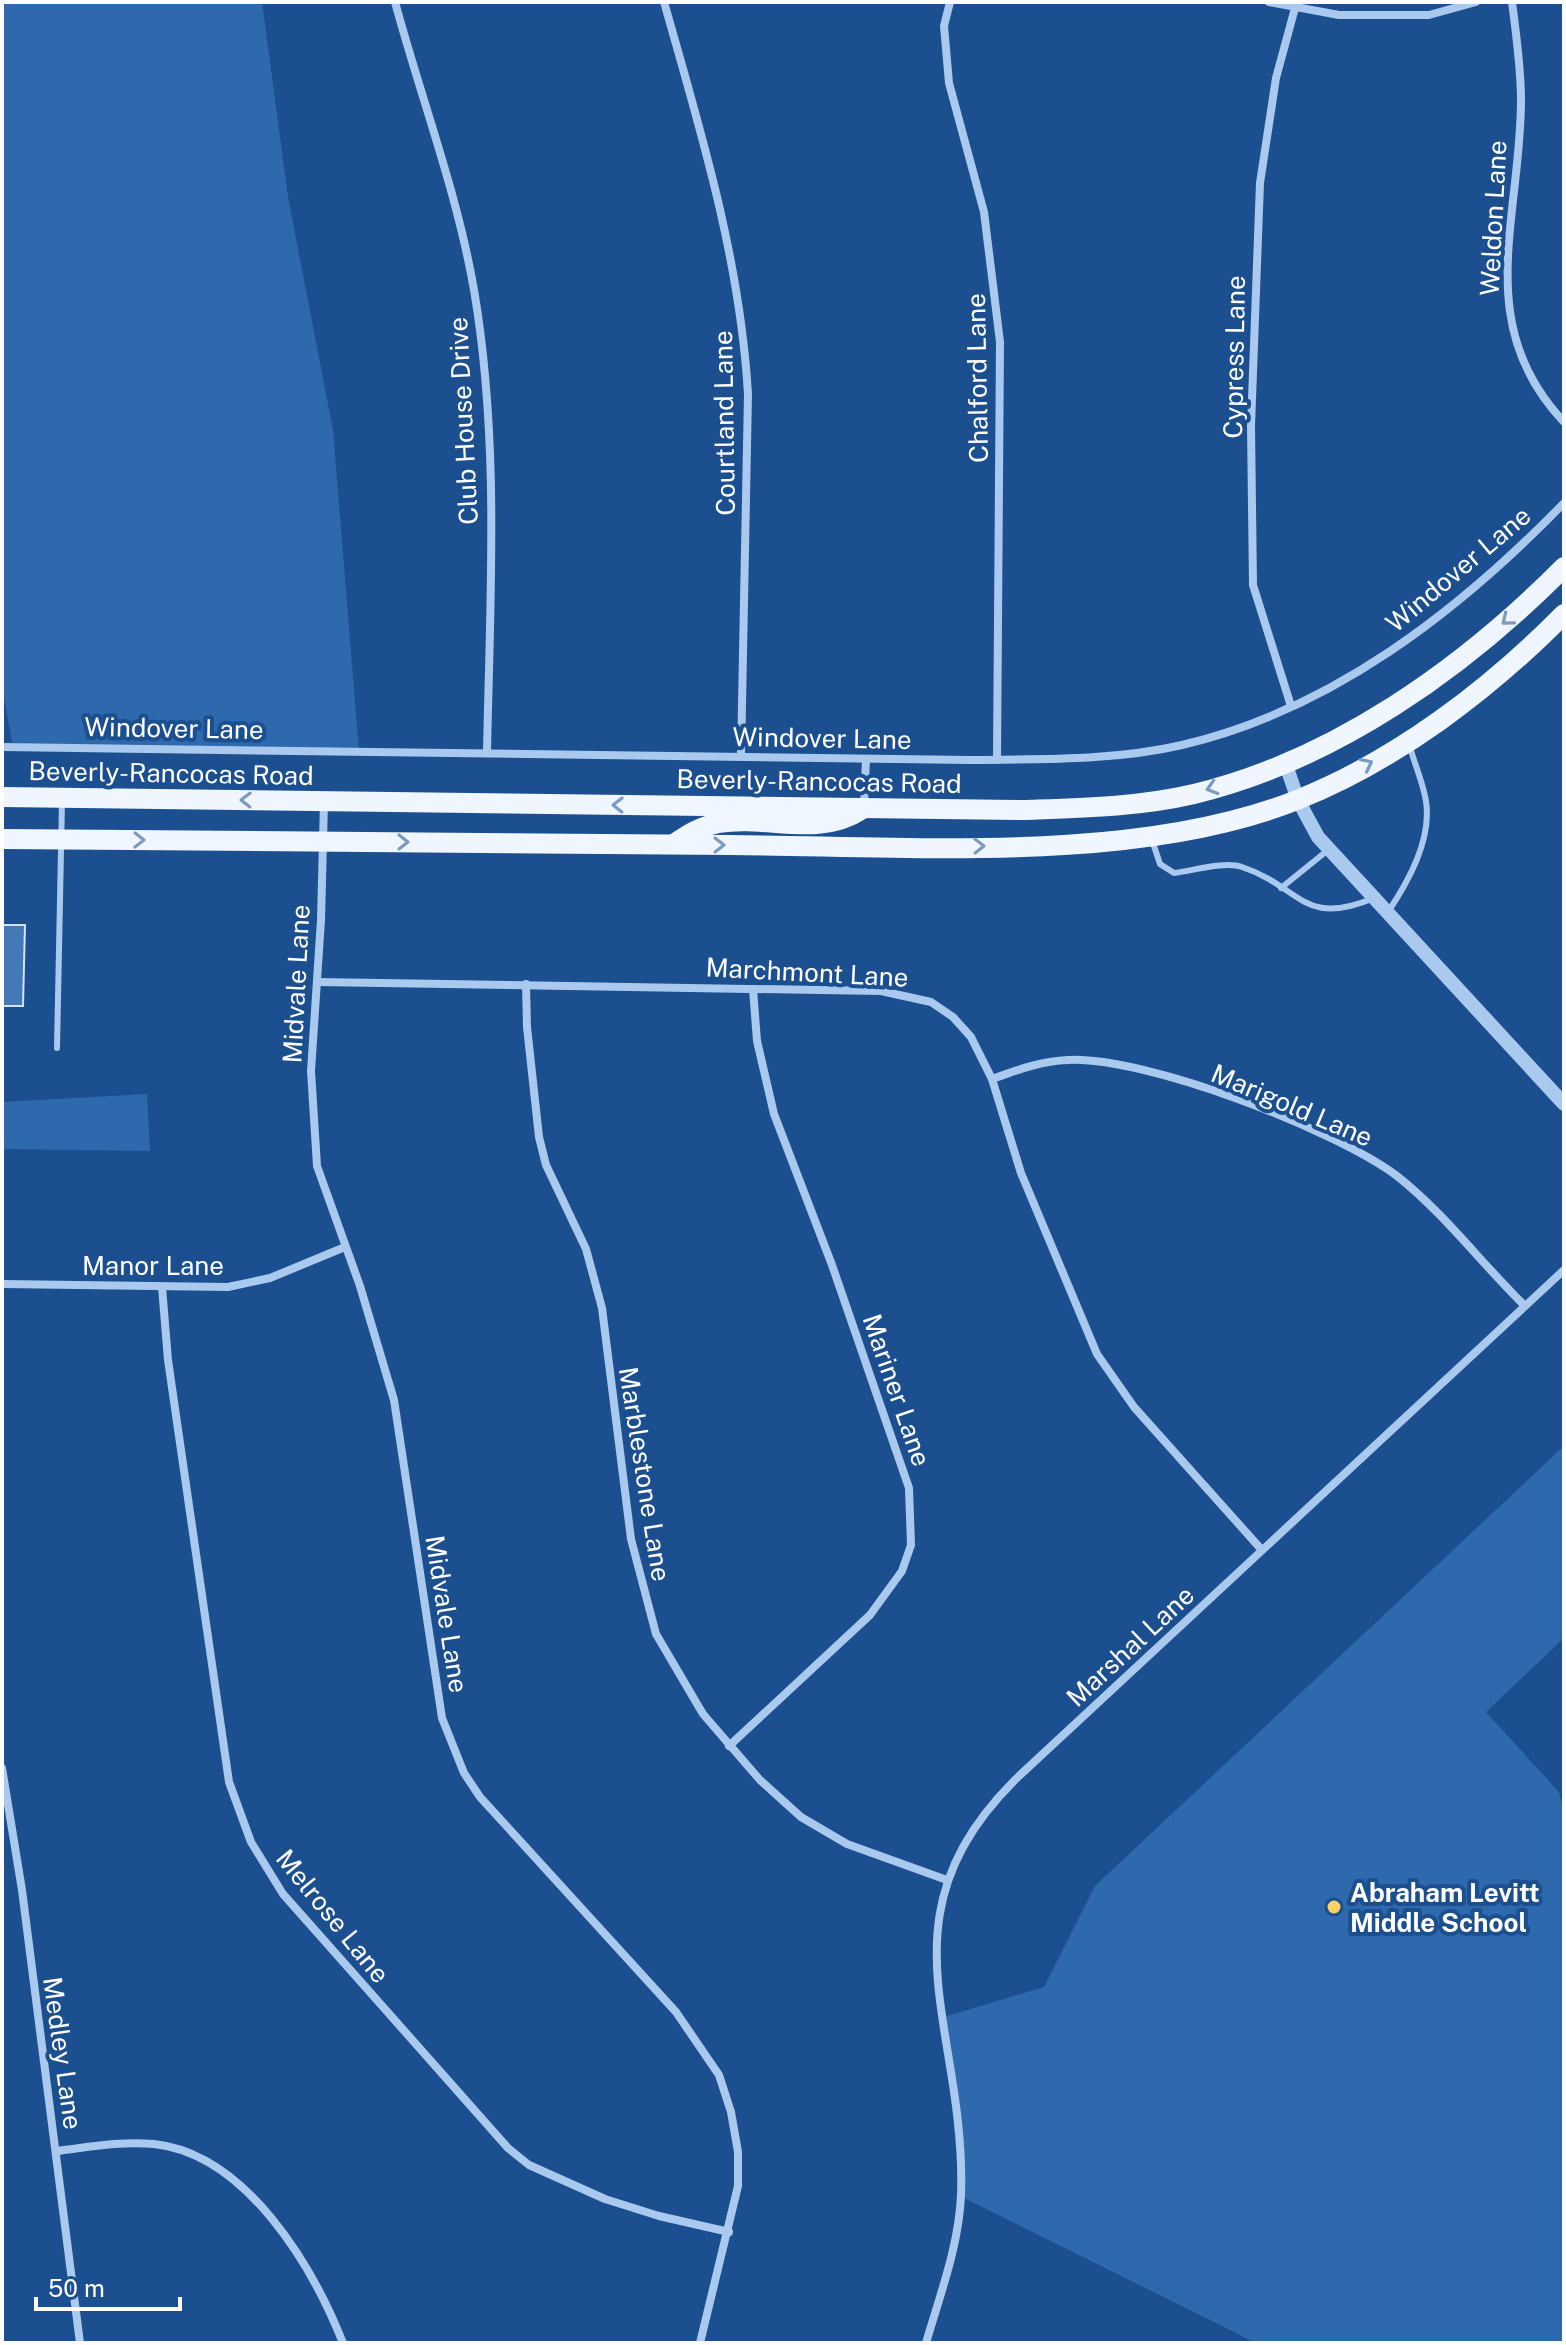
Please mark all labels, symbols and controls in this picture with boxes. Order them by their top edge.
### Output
street label: Weldon Lane [1473,139,1513,297]
street label: Cypress Lane [1217,275,1251,439]
street label: Chalford Lane [960,293,994,463]
street label: Club House Drive [442,316,484,526]
street label: Courtland Lane [707,330,741,516]
street label: Windover Lane [1379,500,1537,638]
one-way arrow [1502,610,1516,625]
street label: Windover Lane [84,711,264,745]
street label: Windover Lane [732,721,912,755]
street label: Beverly-Rancocas Road [28,755,314,791]
one-way arrow [1358,758,1373,773]
street label: Beverly-Rancocas Road [676,763,962,799]
one-way arrow [1205,779,1219,795]
one-way arrow [239,791,252,809]
one-way arrow [611,796,624,813]
one-way arrow [133,831,146,849]
one-way arrow [397,833,410,851]
one-way arrow [713,836,726,854]
one-way arrow [973,837,986,854]
street label: Midvale Lane [276,904,316,1064]
street label: Marchmont Lane [705,951,909,993]
street label: Marigold Lane [1207,1057,1377,1153]
street label: Manor Lane [82,1250,224,1281]
street label: Mariner Lane [856,1310,938,1470]
street label: Marblestone Lane [613,1365,677,1583]
street label: Midvale Lane [419,1533,475,1695]
street label: Marshal Lane [1060,1579,1200,1713]
street label: Melrose Lane [270,1843,396,1989]
place label: Abraham Levitt Middle School [1350,1877,1540,1938]
marker: Abraham Levitt Middle School [1325,1898,1343,1916]
street label: Medley Lane [37,1975,89,2131]
scale bar [36,2261,180,2311]
text: 50 m [48,2274,105,2302]

